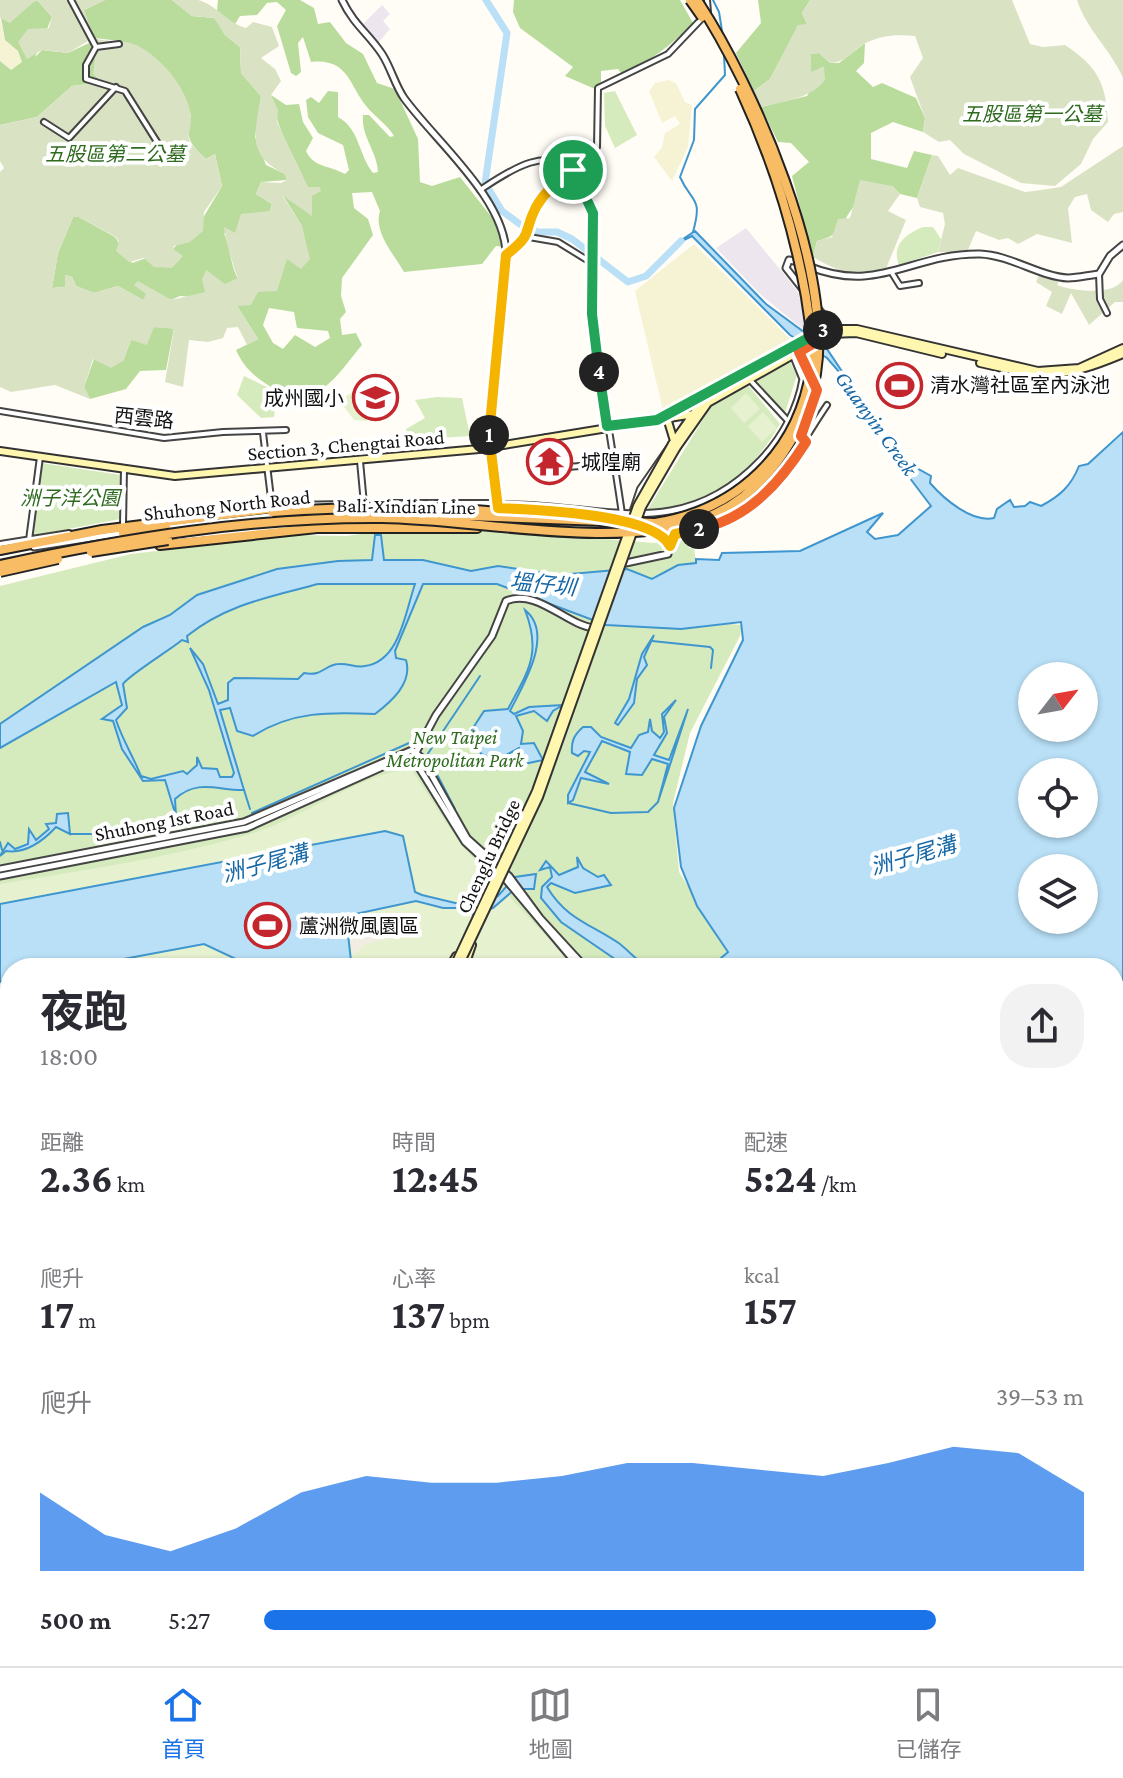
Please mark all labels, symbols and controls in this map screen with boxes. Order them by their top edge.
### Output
park label: 五股區第一公墓 [962,103,1105,125]
pin [539,136,607,204]
park label: 五股區第二公墓 [45,143,188,165]
icon: arrive [551,148,595,192]
pin: 3 [803,310,843,350]
text: 3 [818,317,828,342]
pin: 4 [579,352,619,392]
text: 4 [593,359,605,384]
sports icon: 清水灣社區室內泳池 [875,361,923,409]
water label: Guanyin Creek [830,366,924,482]
school or university icon: 成州國小 [351,374,399,422]
place label: 清水灣社區室內泳池 [930,374,1110,396]
place label: 成州國小 [264,387,344,409]
street label: 西雲路 [113,404,175,432]
pin: 1 [469,415,509,455]
text: 1 [485,422,493,447]
street label: Section 3, Chengtai Road [247,425,446,466]
temple icon: 城隍廟 [526,438,574,486]
place label: 城隍廟 [581,451,641,473]
street label: Shuhong North Road [143,485,312,526]
park label: 洲子洋公園 [20,487,123,509]
street label: Bali-Xindian Line [336,494,476,518]
pin: 2 [679,509,719,549]
text: 2 [693,516,705,541]
water label: 塭仔圳 [509,569,580,601]
north arrow [1018,662,1098,742]
map controls [1018,662,1098,934]
park label: New Taipei Metropolitan Park [385,726,525,772]
button: locate [1018,758,1098,838]
street label: Chenglu Bridge [452,795,525,917]
street label: Shuhong 1st Road [93,797,236,846]
water label: 洲子尾溝 [867,831,962,880]
water label: 洲子尾溝 [219,839,314,887]
button: layers [1018,854,1098,934]
sports icon: 蘆洲微風園區 [244,902,292,950]
place label: 蘆洲微風園區 [299,915,419,937]
button: share [1000,984,1084,1068]
text: 夜跑 [40,988,128,1036]
text: 18:00 [40,1042,98,1071]
text: 距離 [40,1130,84,1155]
text: 時間 [392,1130,436,1155]
text: 配速 [744,1130,788,1155]
text: 2.36 [40,1156,113,1201]
text: 12:45 [392,1156,479,1201]
text: 5:24 [744,1156,817,1201]
text: km [113,1172,145,1197]
text: /km [817,1172,857,1197]
text: kcal [744,1263,779,1288]
text: 爬升 [40,1266,84,1291]
text: 心率 [392,1266,436,1291]
text: 157 [744,1288,797,1333]
text: 17 [40,1292,74,1337]
text: 137 [392,1292,445,1337]
text: m [74,1308,96,1333]
text: bpm [445,1308,490,1333]
text: 39–53 m [996,1382,1084,1411]
text: 爬升 [40,1389,92,1418]
text: 500 m [40,1606,111,1635]
text: 5:27 [168,1606,210,1635]
tab: 首頁 [161,1683,206,1763]
tab: 地圖 [528,1683,573,1763]
tab: 已儲存 [895,1683,962,1763]

